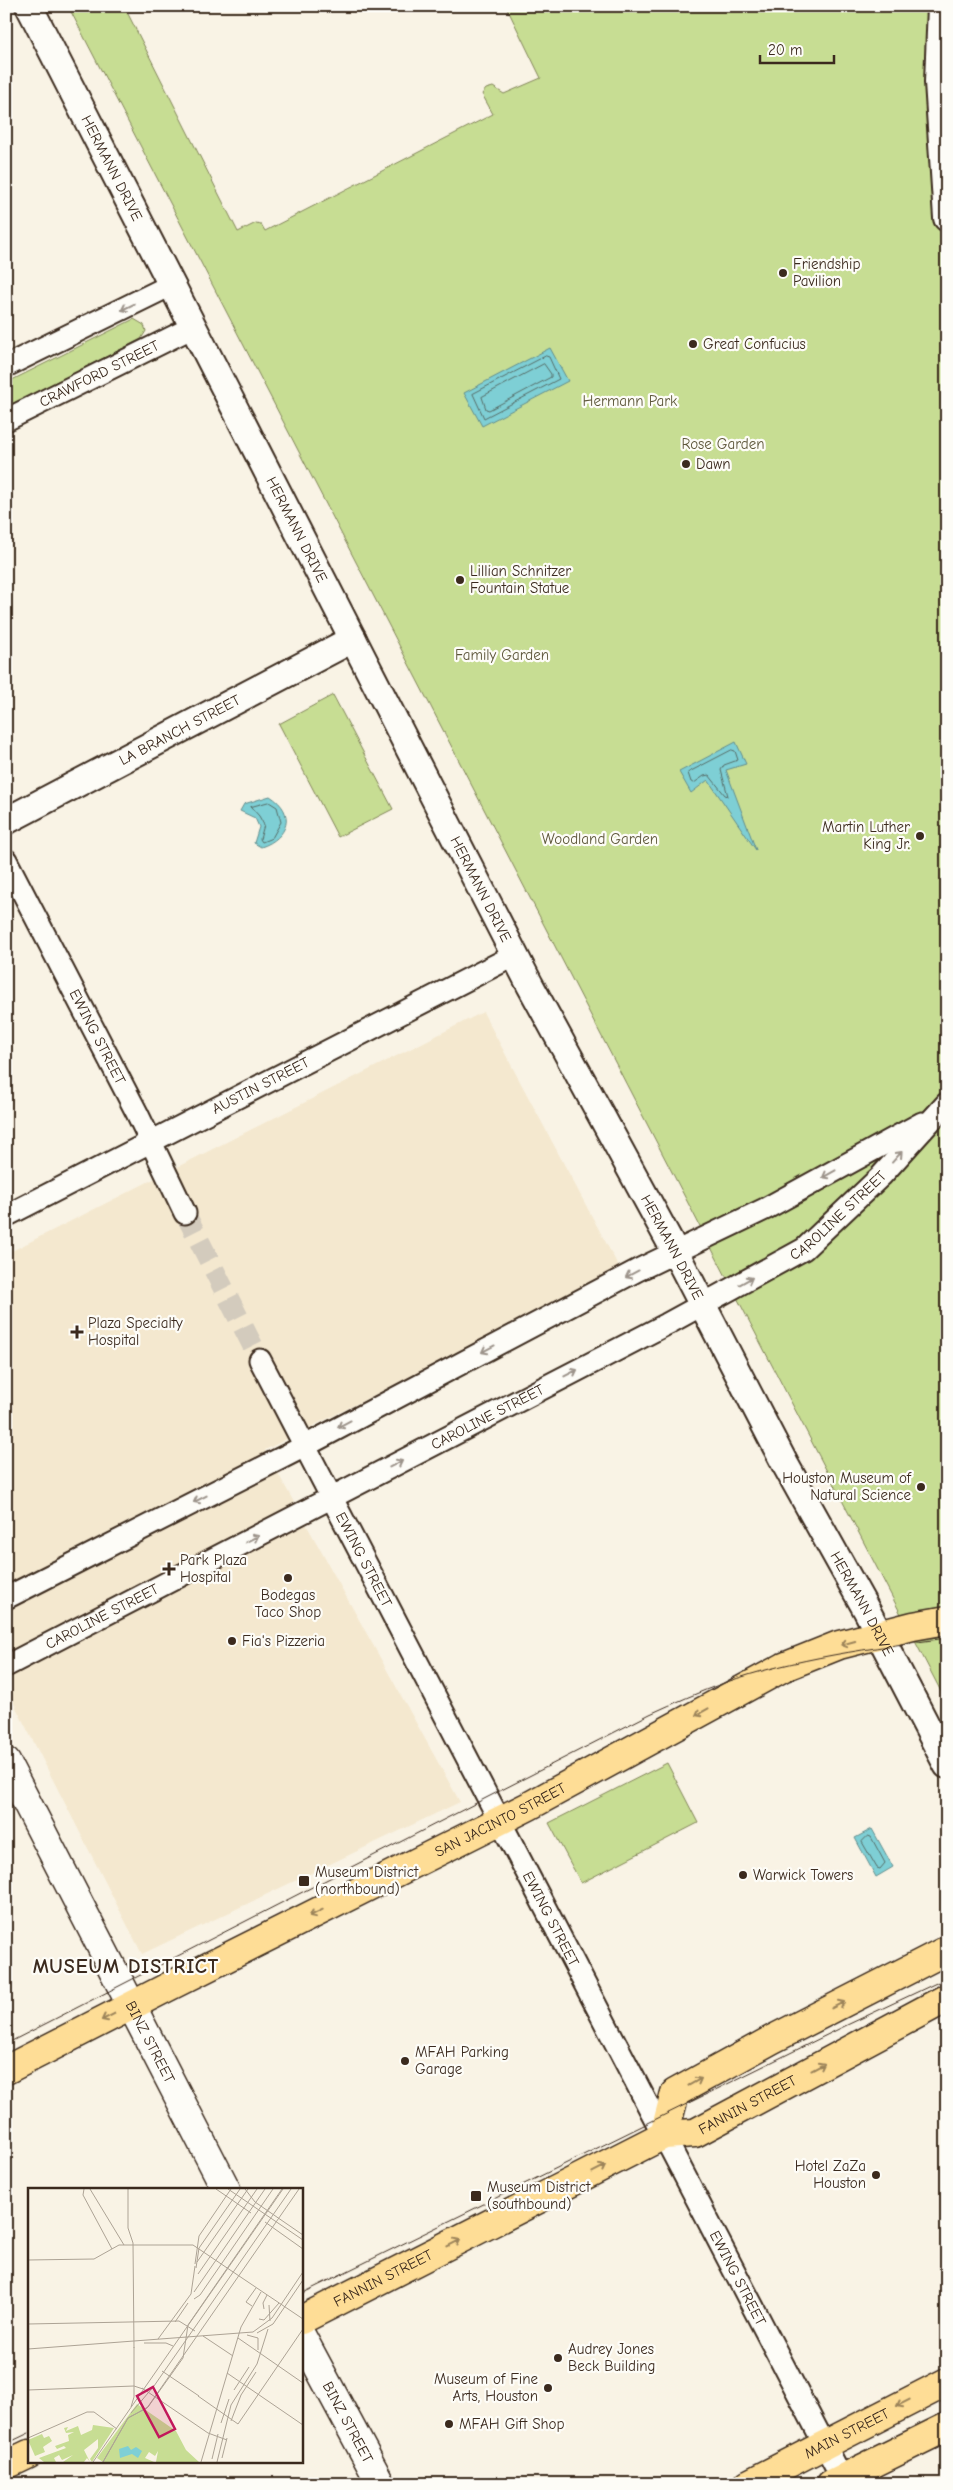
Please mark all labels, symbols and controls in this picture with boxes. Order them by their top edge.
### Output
scale bar [760,32,834,64]
text: 20 m [768,41,802,59]
street label: HERMANN DRIVE [77,112,146,224]
place label: Friendship Pavilion [793,255,860,290]
marker: Friendship Pavilion [777,267,789,279]
one-way arrow [120,302,135,312]
place label: Great Confucius [703,335,806,353]
street label: CRAWFORD STREET [36,336,162,411]
marker: Great Confucius [687,338,699,350]
park label: Hermann Park [583,392,678,410]
park label: Rose Garden [681,435,765,453]
place label: Dawn [696,455,730,473]
marker: Dawn [680,458,692,470]
street label: HERMANN DRIVE [262,474,331,585]
place label: Lillian Schnitzer Fountain Statue [470,562,571,597]
marker: Lillian Schnitzer Fountain Statue [454,574,466,586]
park label: Family Garden [455,646,549,664]
street label: LA BRANCH STREET [116,691,243,769]
place label: Martin Luther King Jr. [822,818,910,853]
park label: Woodland Garden [542,830,658,848]
marker: Martin Luther King Jr. [914,830,926,842]
street label: HERMANN DRIVE [446,833,515,945]
street label: EWING STREET [65,986,130,1087]
street label: AUSTIN STREET [209,1053,312,1118]
one-way arrow [892,1151,903,1164]
street label: CAROLINE STREET [787,1167,890,1264]
one-way arrow [821,1169,836,1179]
street label: HERMANN DRIVE [637,1192,707,1303]
one-way arrow [625,1269,640,1279]
one-way arrow [738,1276,753,1286]
place label: Plaza Specialty Hospital [88,1314,183,1349]
marker: Plaza Specialty Hospital [70,1325,84,1339]
one-way arrow [481,1344,496,1354]
one-way arrow [563,1368,578,1377]
street label: CAROLINE STREET [428,1380,547,1454]
one-way arrow [338,1420,352,1430]
one-way arrow [388,1459,403,1468]
place label: Houston Museum of Natural Science [782,1469,912,1504]
marker: Houston Museum of Natural Science [915,1481,927,1493]
one-way arrow [193,1495,208,1504]
street label: EWING STREET [332,1509,396,1610]
one-way arrow [244,1534,259,1544]
street label: HERMANN DRIVE [827,1548,898,1659]
place label: Park Plaza Hospital [180,1551,247,1586]
marker: Park Plaza Hospital [162,1562,176,1576]
marker: Bodegas Taco Shop [282,1572,294,1584]
street label: CAROLINE STREET [42,1580,162,1653]
place label: Bodegas Taco Shop [255,1586,321,1621]
place label: Fia's Pizzeria [242,1632,325,1650]
marker: Fia's Pizzeria [226,1635,238,1647]
one-way arrow [841,1638,857,1648]
one-way arrow [694,1707,709,1717]
street label: SAN JACINTO STREET [432,1779,569,1861]
place label: Museum District (northbound) [315,1863,419,1898]
place label: Warwick Towers [753,1866,853,1884]
street label: EWING STREET [519,1868,583,1970]
marker: Warwick Towers [737,1869,749,1881]
marker: Museum District (northbound) [297,1874,311,1888]
one-way arrow [309,1908,324,1918]
district label: MUSEUM DISTRICT [33,1955,219,1978]
street label: BINZ STREET [122,1998,179,2086]
one-way arrow [830,2000,845,2009]
one-way arrow [101,2012,116,2022]
place label: MFAH Parking Garage [415,2043,509,2078]
marker: MFAH Parking Garage [399,2055,411,2067]
one-way arrow [811,2062,826,2072]
street label: FANNIN STREET [695,2071,800,2139]
one-way arrow [687,2077,702,2087]
place label: Hotel ZaZa Houston [795,2157,866,2192]
one-way arrow [591,2164,606,2174]
marker: Hotel ZaZa Houston [870,2169,882,2181]
place label: Museum District (southbound) [487,2178,591,2213]
inset map [28,2188,302,2462]
marker: Museum District (southbound) [469,2189,483,2203]
street label: EWING STREET [706,2228,770,2329]
one-way arrow [446,2238,461,2247]
street label: FANNIN STREET [330,2245,436,2311]
place label: Audrey Jones Beck Building [568,2340,656,2375]
marker: Audrey Jones Beck Building [552,2352,564,2364]
place label: Museum of Fine Arts, Houston [434,2370,538,2405]
street label: BINZ STREET [319,2378,377,2466]
marker: Museum of Fine Arts, Houston [542,2382,554,2394]
one-way arrow [896,2399,911,2409]
street label: MAIN STREET [801,2404,892,2463]
place label: MFAH Gift Shop [459,2415,565,2433]
marker: MFAH Gift Shop [443,2418,455,2430]

